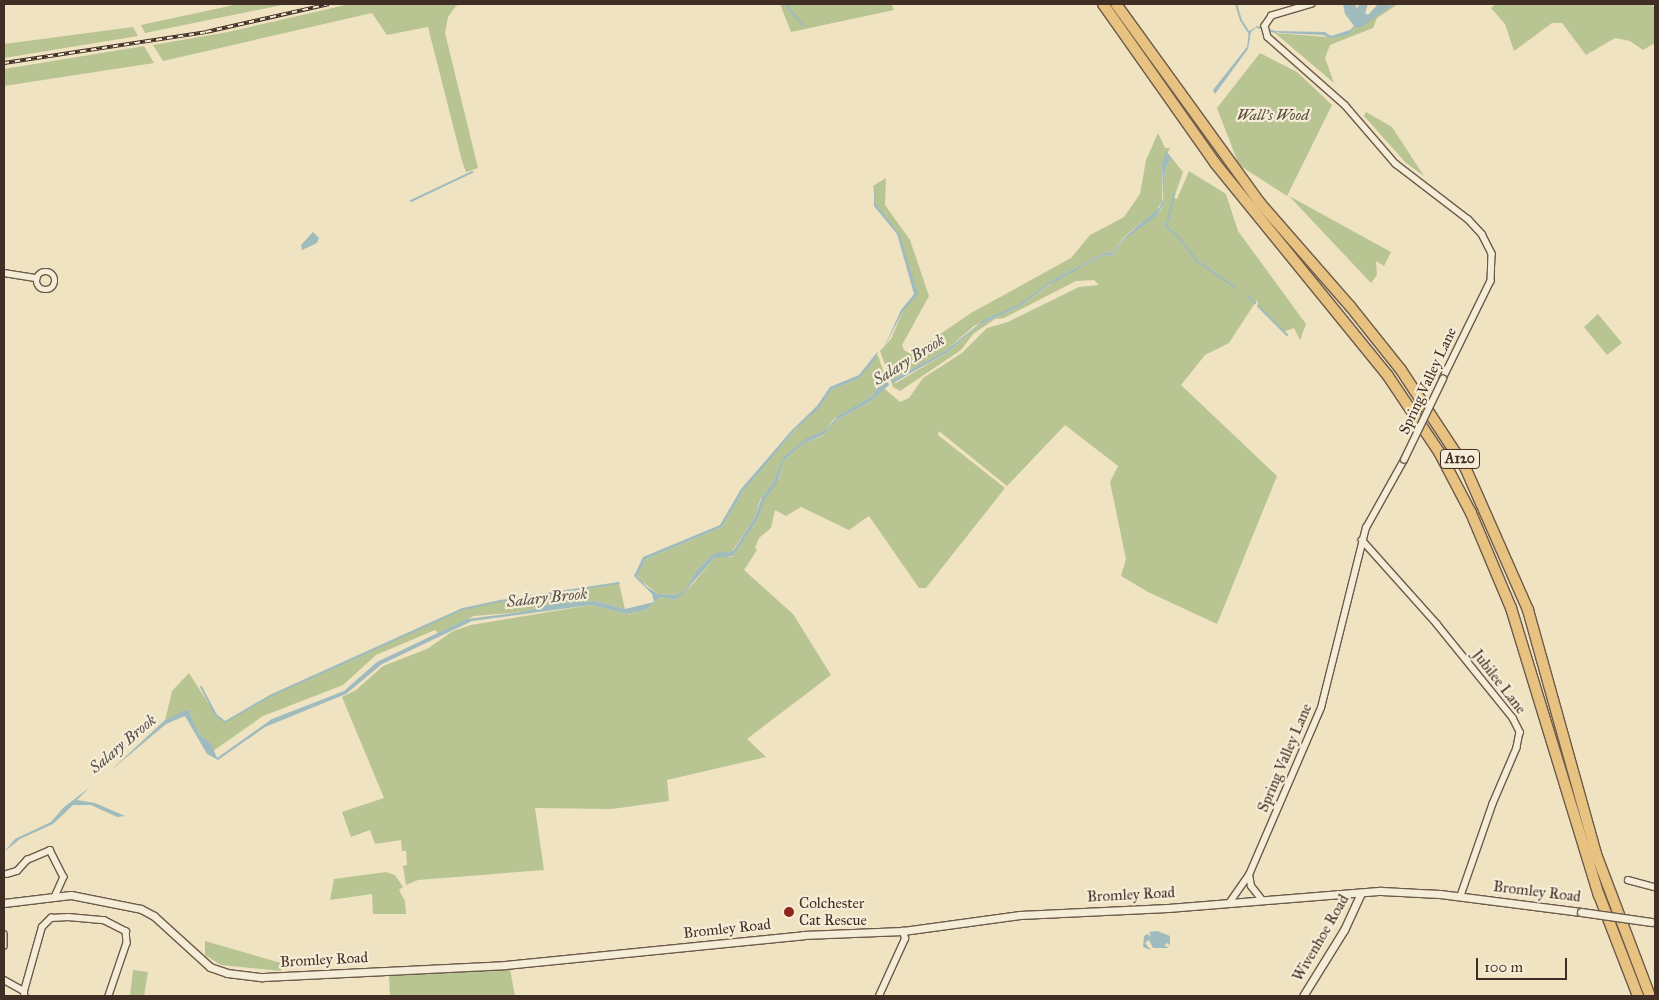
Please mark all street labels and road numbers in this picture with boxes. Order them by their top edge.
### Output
street label: Spring Valley Lane [1395,325,1461,437]
road number: A120 [1439,448,1481,470]
street label: Jubilee Lane [1468,646,1530,718]
street label: Spring Valley Lane [1254,701,1316,815]
street label: Bromley Road [1492,878,1582,906]
street label: Bromley Road [1087,884,1175,906]
street label: Wivenhoe Road [1289,892,1353,984]
street label: Bromley Road [682,915,772,943]
street label: Bromley Road [280,949,368,971]

